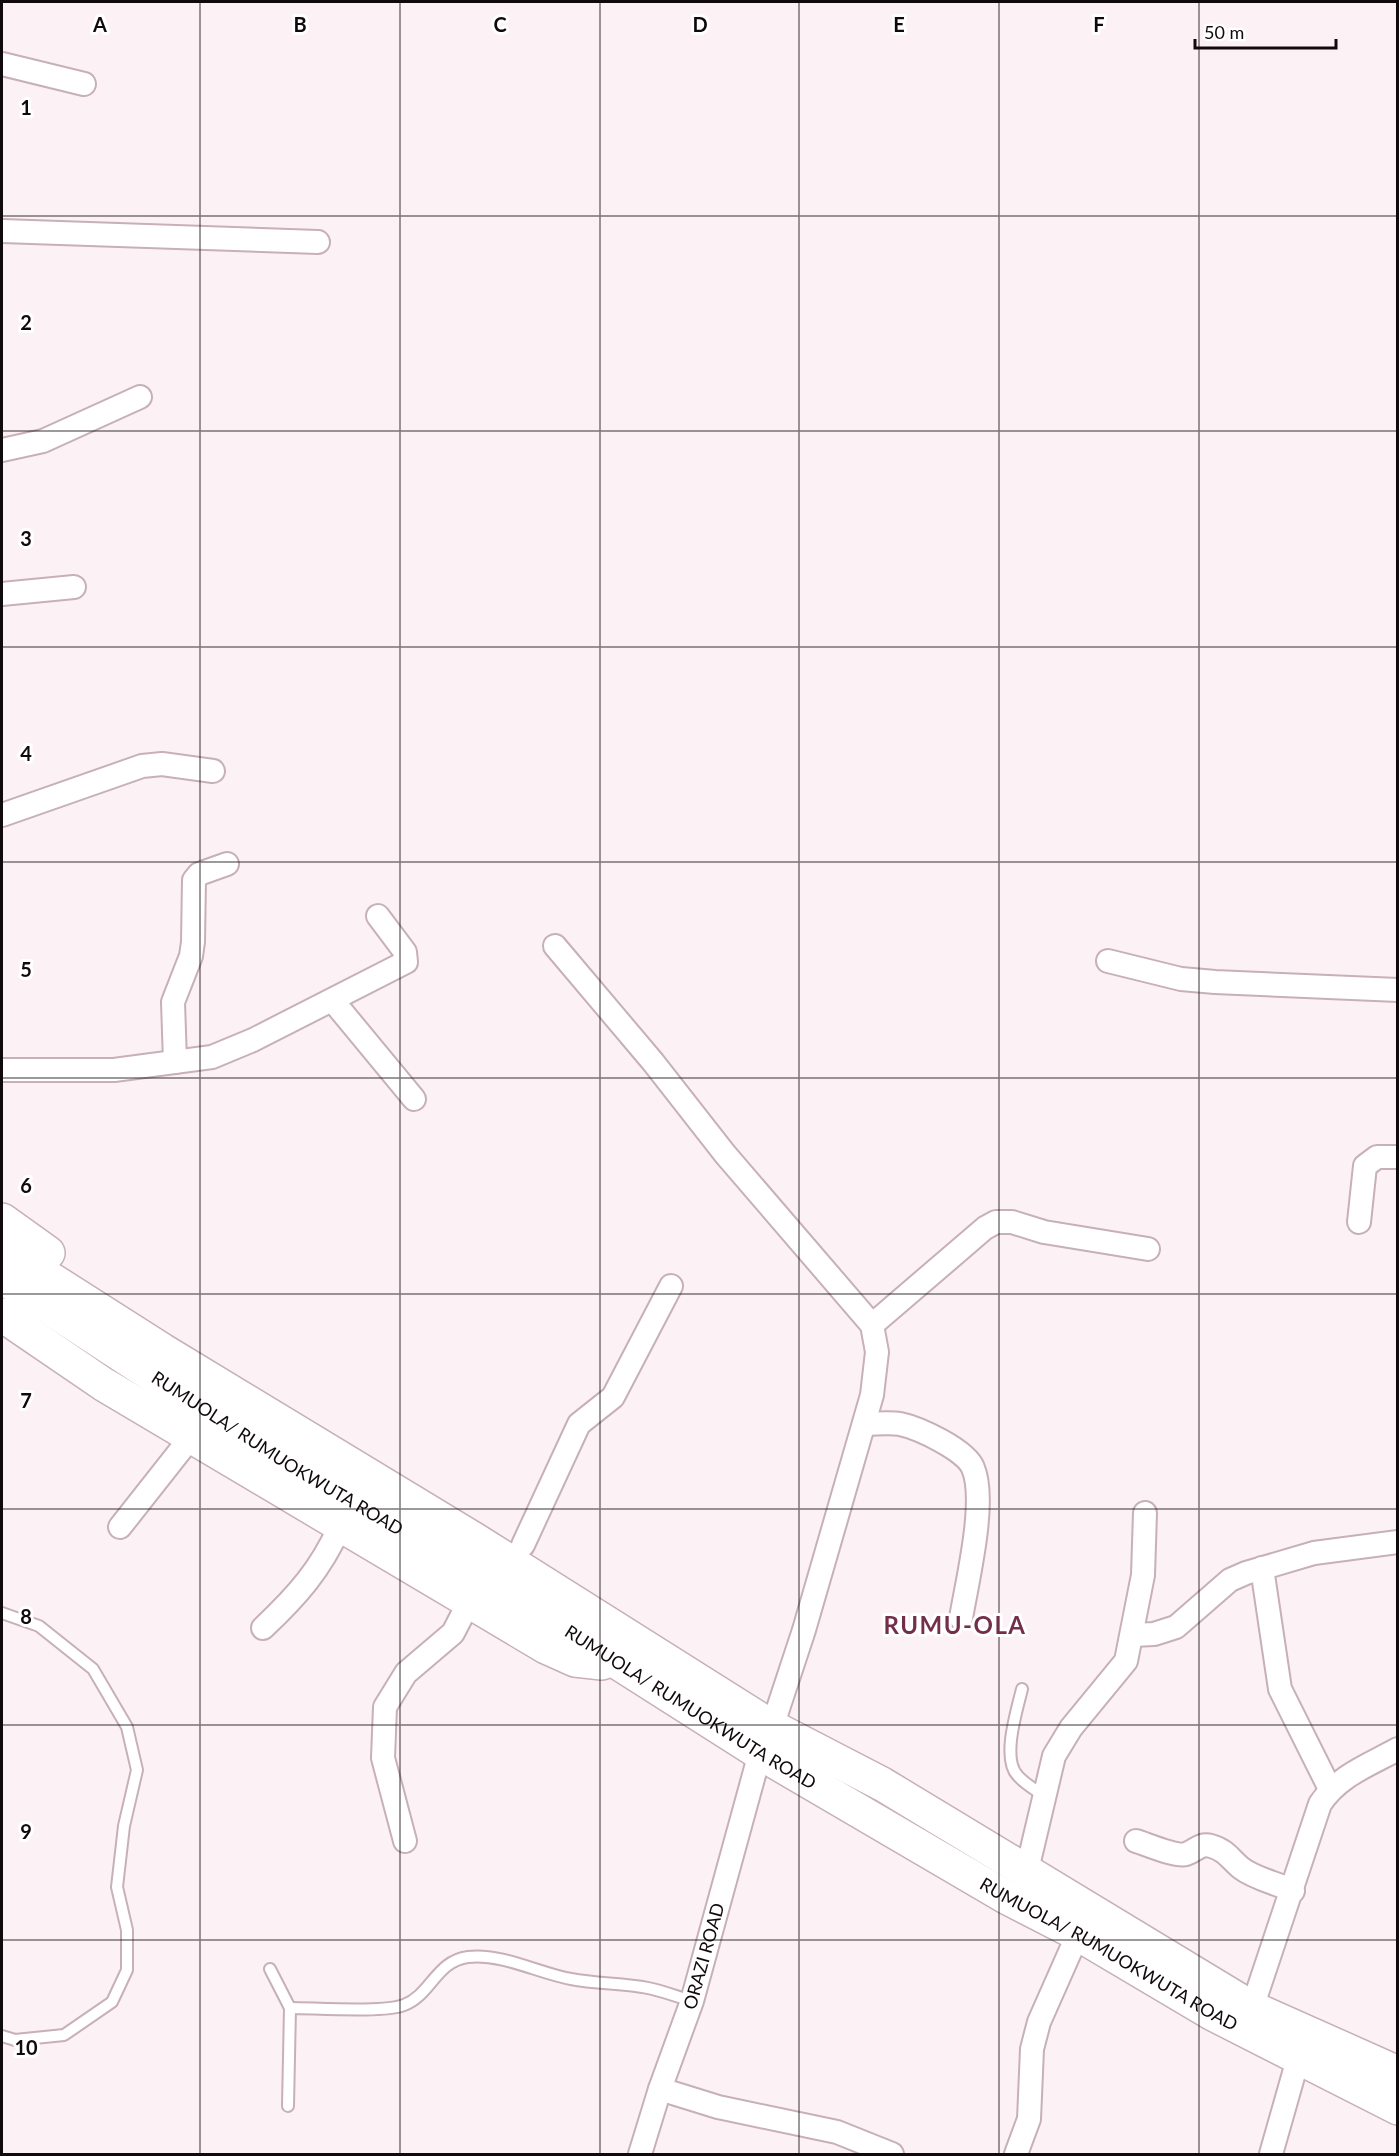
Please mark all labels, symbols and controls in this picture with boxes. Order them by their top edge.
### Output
text: A [92,12,107,36]
text: B [293,12,307,36]
text: C [493,12,507,36]
text: D [692,12,708,36]
text: E [893,12,905,36]
text: F [1093,12,1105,36]
scale bar [1195,12,1336,50]
text: 50 m [1204,21,1244,43]
text: 1 [20,95,32,119]
text: 2 [20,310,32,334]
text: 3 [20,526,32,550]
text: 4 [20,741,32,765]
text: 5 [20,957,32,981]
text: 6 [20,1173,32,1197]
street label: RUMUOLA/ RUMUOKWUTA ROAD [148,1366,407,1539]
text: 7 [20,1388,32,1412]
text: 8 [20,1604,32,1628]
district label: RUMU-OLA [883,1610,1027,1639]
street label: RUMUOLA/ RUMUOKWUTA ROAD [561,1620,820,1793]
text: 9 [20,1819,32,1843]
street label: RUMUOLA/ RUMUOKWUTA ROAD [976,1872,1242,2035]
street label: ORAZI ROAD [678,1900,728,2012]
text: 10 [14,2035,38,2059]

